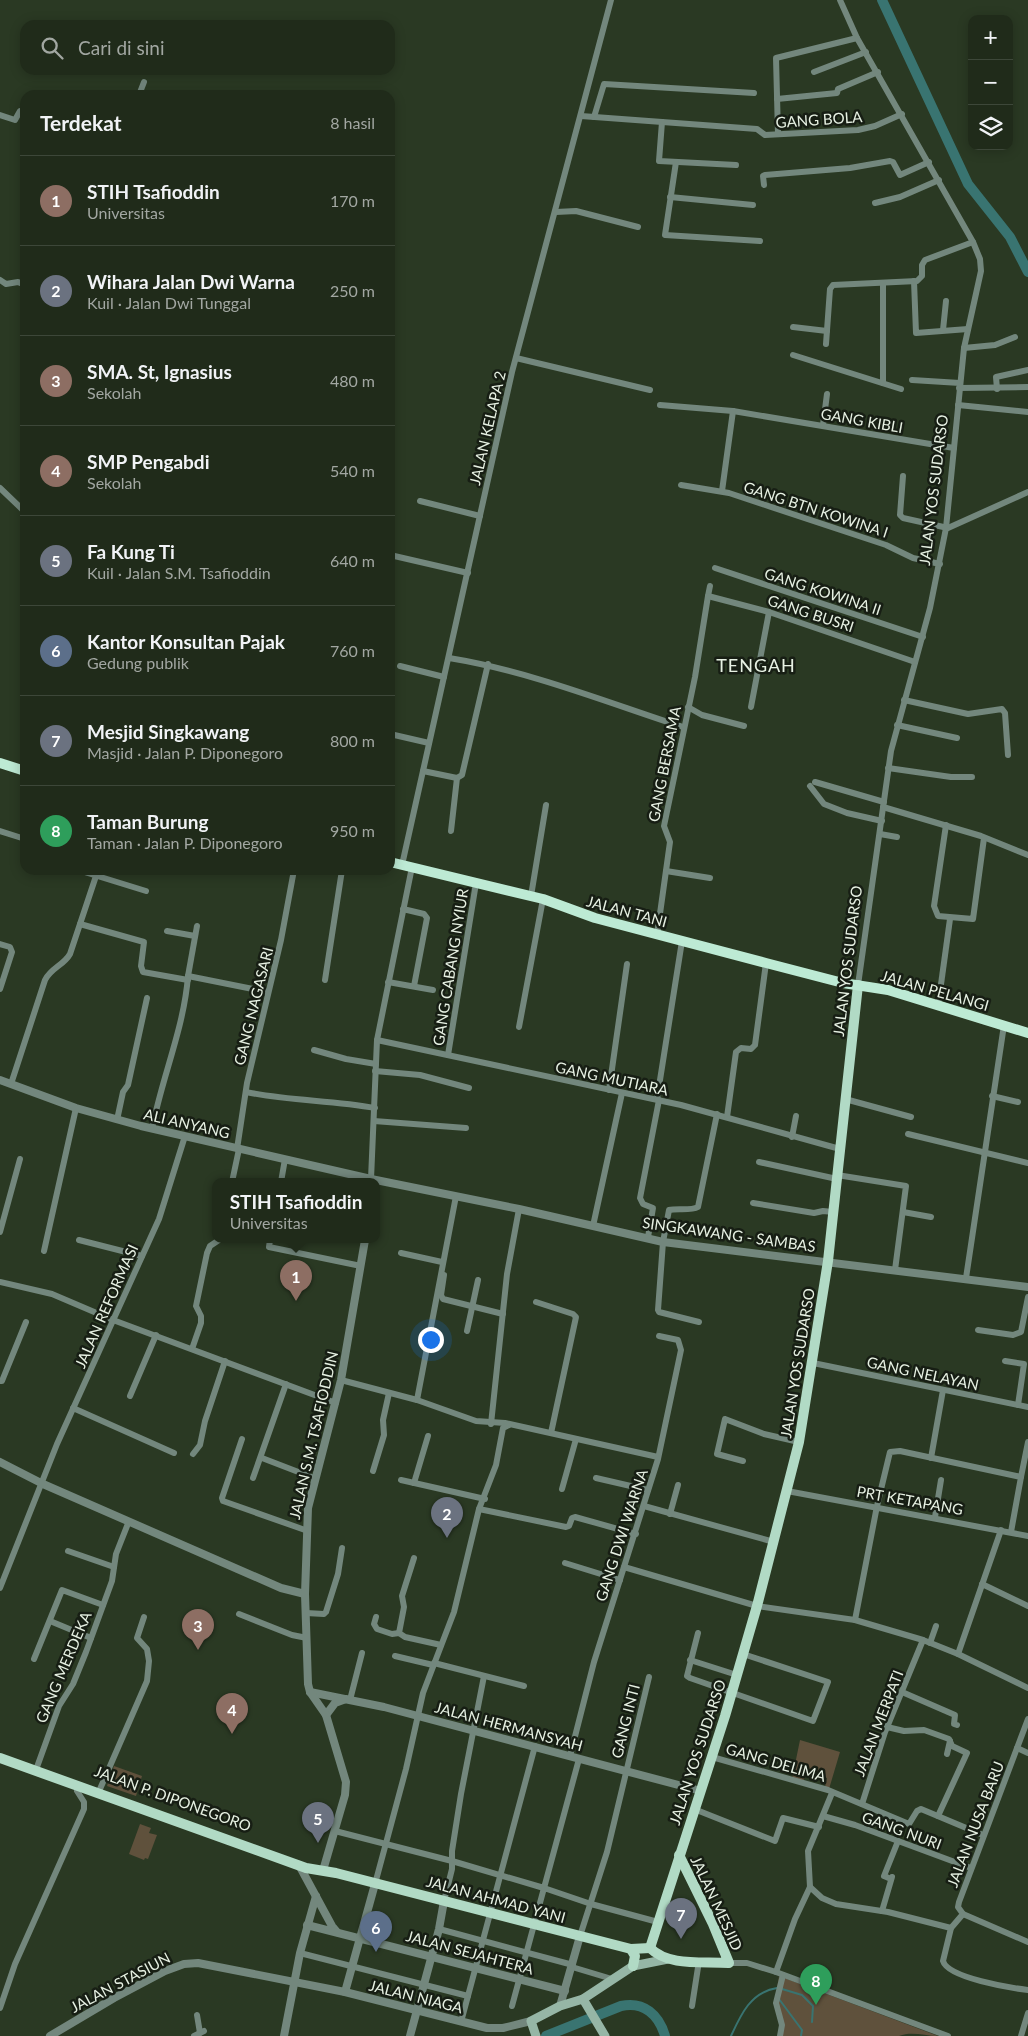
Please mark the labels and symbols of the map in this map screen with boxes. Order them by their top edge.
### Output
street label: GANG BOLA [775,107,864,131]
street label: JALAN KELAPA 2 [465,369,509,487]
street label: GANG KIBLI [820,404,904,436]
street label: JALAN YOS SUDARSO [915,414,951,566]
street label: GANG BTN KOWINA I [741,477,891,541]
street label: GANG KOWINA II [762,564,884,618]
street label: GANG BUSRI [766,591,856,635]
district label: TENGAH [716,654,796,676]
street label: GANG BERSAMA [644,704,684,823]
street label: JALAN YOS SUDARSO [829,885,865,1037]
street label: GANG CABANG NYIUR [429,887,471,1047]
street label: JALAN TANI [585,892,669,930]
street label: GANG NAGASARI [230,945,276,1067]
street label: JALAN PELANGI [879,966,991,1014]
street label: GANG MUTIARA [554,1057,671,1099]
street label: ALI ANYANG [142,1104,232,1142]
street label: SINGKAWANG - SAMBAS [641,1213,817,1255]
street label: JALAN REFORMASI [71,1241,141,1371]
pin: 1 [280,1260,312,1301]
street label: JALAN YOS SUDARSO [776,1287,818,1439]
your location [418,1327,444,1353]
street label: JALAN S.M. TSAFIODDIN [285,1349,341,1521]
street label: GANG NELAYAN [865,1352,981,1394]
street label: GANG DWI WARNA [591,1466,651,1603]
street label: PRT KETAPANG [855,1482,965,1518]
pin: 2 [431,1497,463,1538]
street label: GANG MERDEKA [31,1608,95,1725]
pin: 3 [182,1609,214,1650]
street label: JALAN MERPATI [850,1668,906,1778]
street label: JALAN YOS SUDARSO [665,1677,729,1827]
street label: GANG INTI [607,1682,643,1760]
pin: 4 [216,1693,248,1734]
street label: JALAN HERMANSYAH [433,1698,585,1754]
street label: GANG DELIMA [724,1739,829,1785]
street label: JALAN NUSA BARU [943,1758,1007,1890]
street label: JALAN P. DIPONEGORO [92,1761,254,1835]
pin: 5 [302,1802,334,1843]
street label: GANG NURI [860,1807,944,1853]
street label: JALAN MESJID [687,1853,747,1953]
street label: JALAN AHMAD YANI [424,1872,568,1926]
pin: 7 [665,1898,697,1939]
pin: 6 [360,1911,392,1952]
street label: JALAN SEJAHTERA [404,1926,536,1978]
street label: JALAN STASIUN [67,1948,173,2016]
pin: 8 [800,1964,832,2005]
street label: JALAN NIAGA [367,1976,466,2017]

